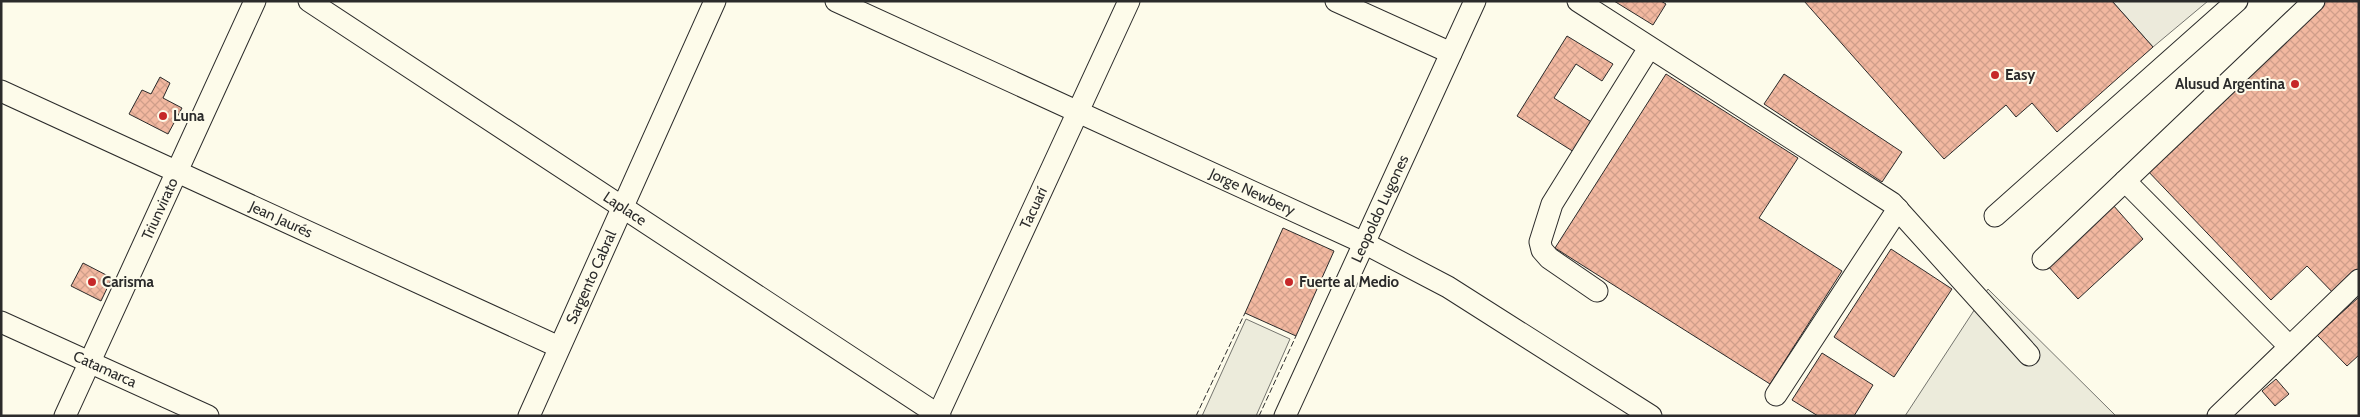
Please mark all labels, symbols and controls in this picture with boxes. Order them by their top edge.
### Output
place label: Easy [2005,66,2036,84]
marker: Easy [1989,69,2001,81]
place label: Alusud Argentina [2175,75,2286,93]
marker: Alusud Argentina [2289,78,2301,90]
place label: Luna [173,107,205,125]
marker: Luna [157,110,169,122]
street label: Leopoldo Lugones [1347,152,1412,265]
street label: Jorge Newbery [1206,164,1298,219]
street label: Triunvirato [138,175,182,243]
street label: Tacuarí [1016,184,1051,232]
street label: Laplace [600,188,650,230]
street label: Jean Jaurés [246,197,315,242]
street label: Sargento Cabral [562,227,620,327]
place label: Carisma [102,273,155,291]
place label: Fuerte al Medio [1299,273,1400,291]
marker: Carisma [86,276,98,288]
marker: Fuerte al Medio [1283,276,1295,288]
street label: Catamarca [70,347,140,392]

